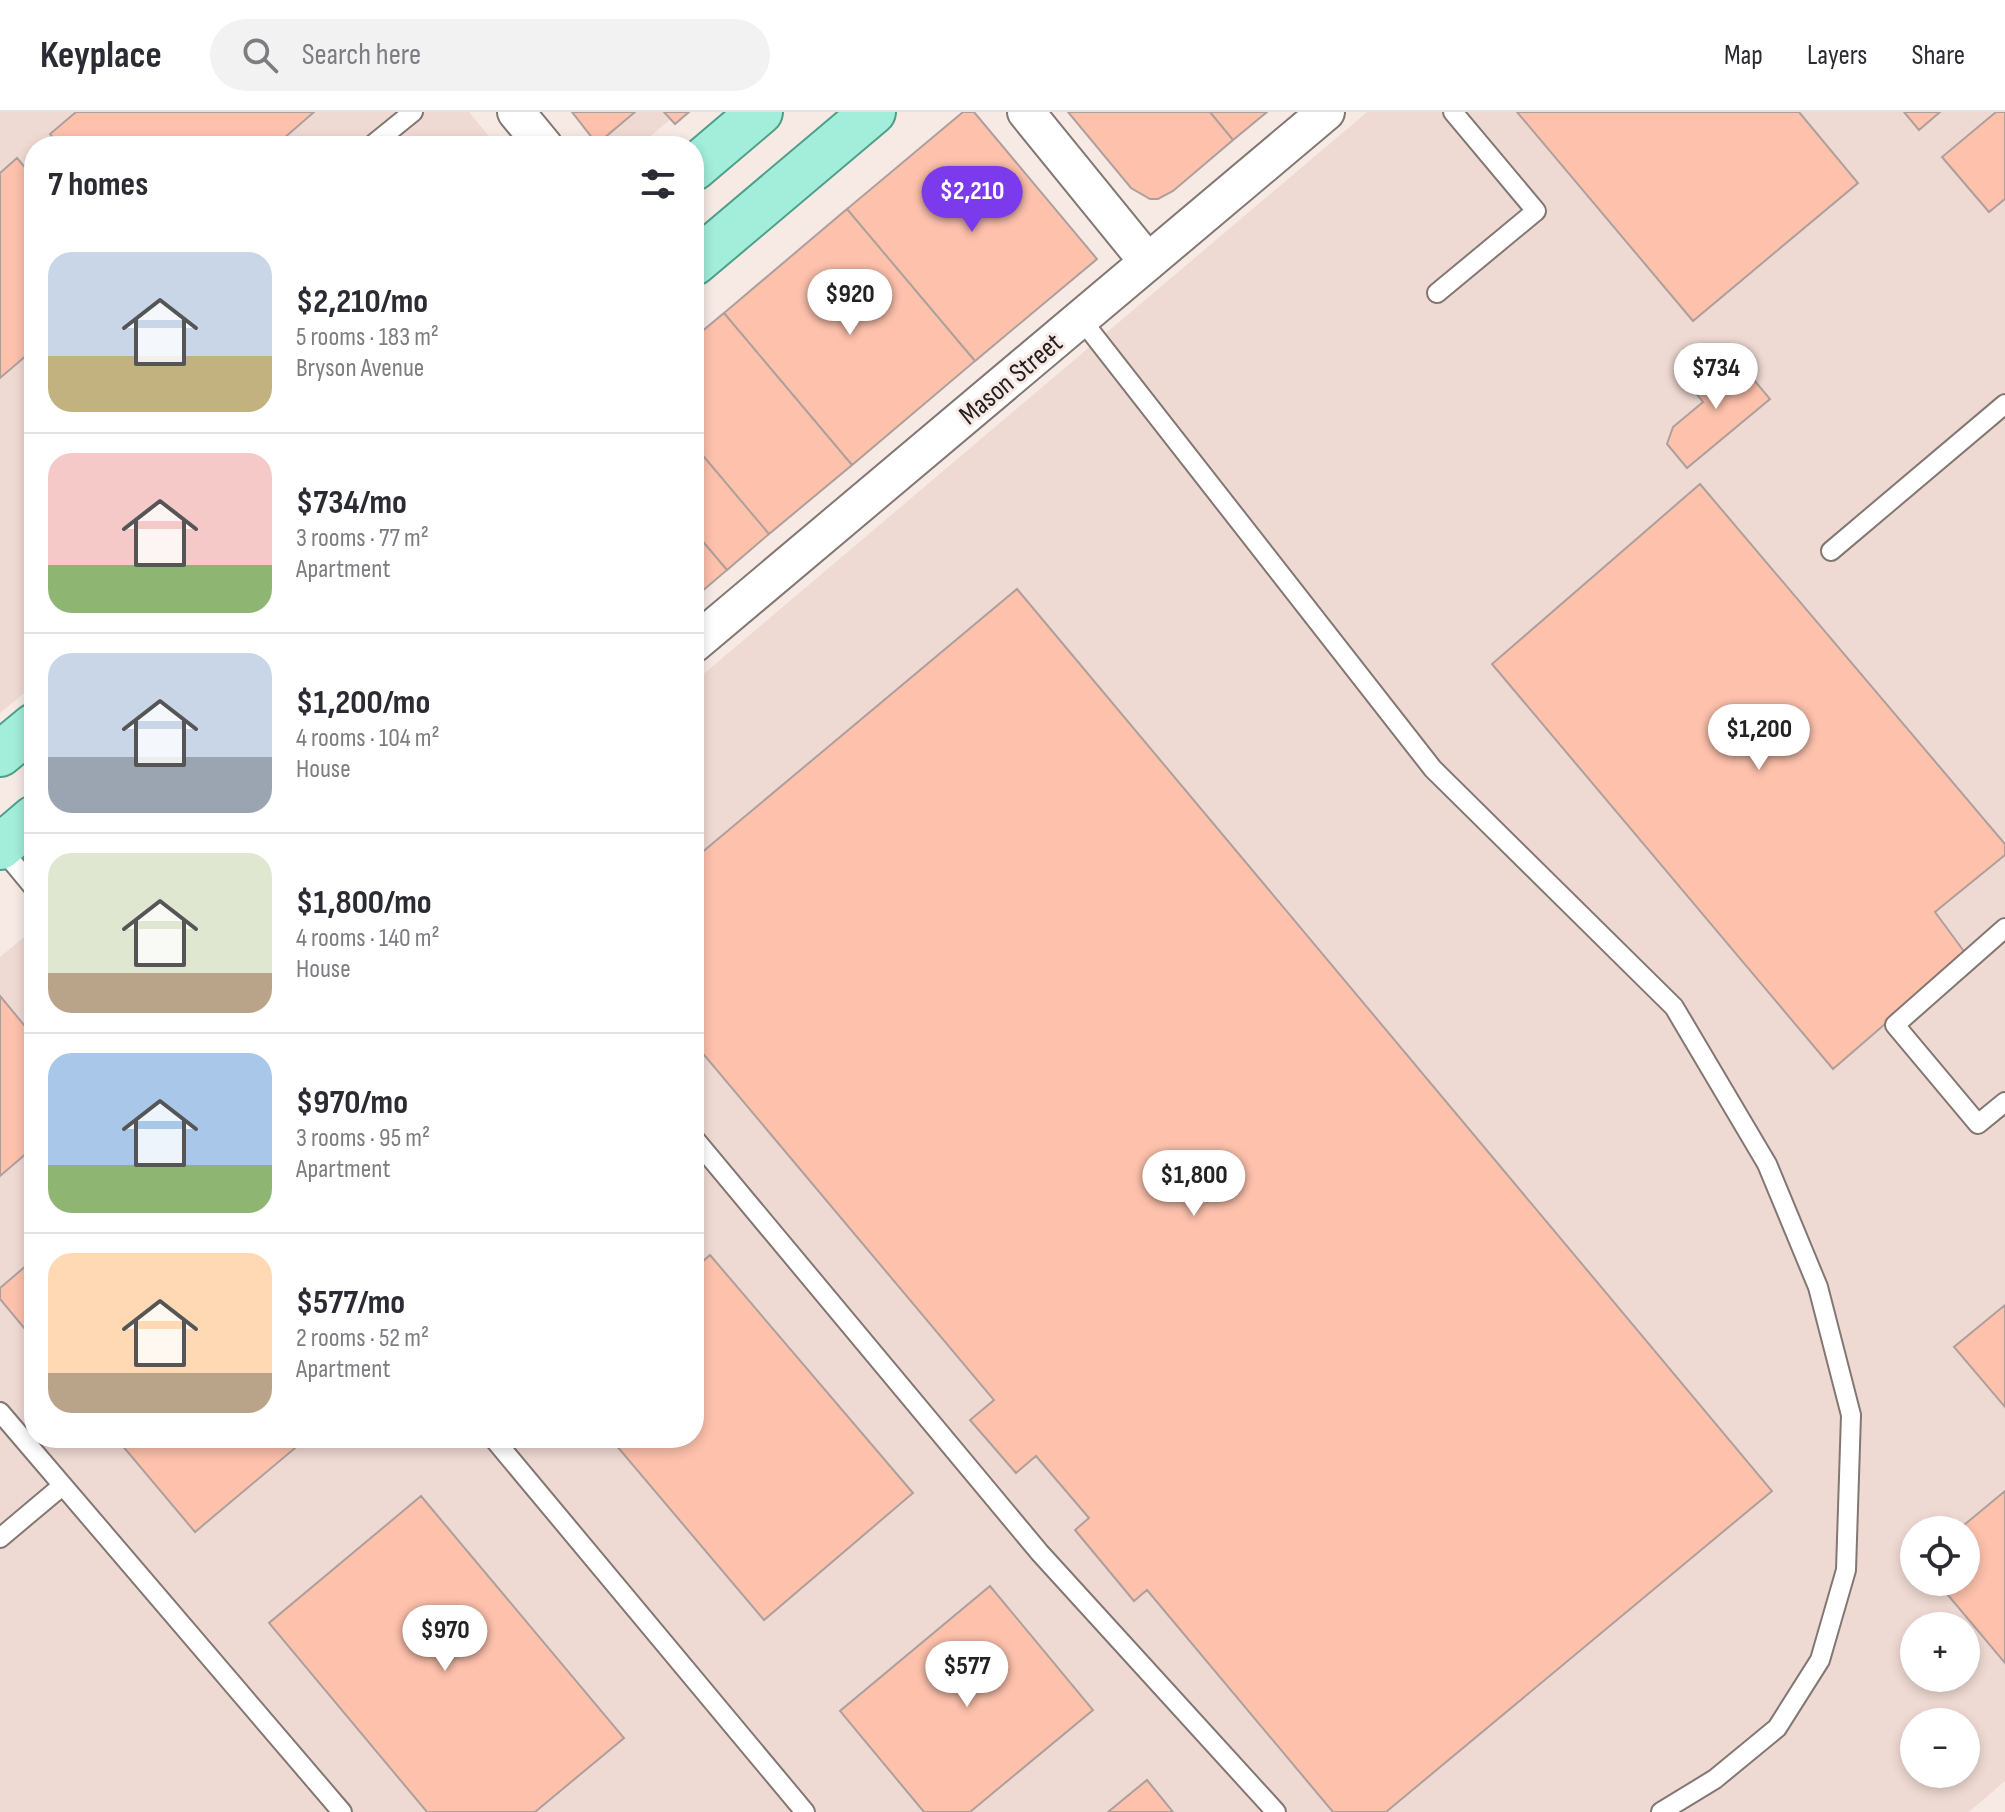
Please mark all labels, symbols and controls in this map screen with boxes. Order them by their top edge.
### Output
search box [210,19,770,91]
text: Keyplace [40,33,162,78]
icon: search [238,33,282,77]
text: Search here [302,37,421,73]
text: Map [1724,39,1763,72]
text: Layers [1807,39,1867,72]
text: Share [1911,39,1965,72]
icon: filters [636,162,680,206]
text: 7 homes [48,164,148,205]
pin: $2,210 [907,166,1037,234]
text: $2,210 [940,176,1004,207]
pin: $920 [803,269,897,337]
text: $920 [825,279,875,310]
text: $2,210/mo [296,281,428,322]
icon: home [112,284,208,380]
text: 5 rooms · 183 m² [296,322,439,353]
street label: Mason Street [953,326,1069,432]
pin: $734 [1669,343,1763,411]
text: Bryson Avenue [296,353,424,384]
text: $734 [1692,353,1740,384]
text: $734/mo [296,482,407,523]
icon: home [112,485,208,581]
text: 3 rooms · 77 m² [296,523,429,554]
text: Apartment [296,554,390,585]
text: $1,200/mo [296,682,430,723]
icon: home [112,685,208,781]
pin: $1,200 [1694,704,1824,772]
text: $1,200 [1726,714,1792,745]
text: 4 rooms · 104 m² [296,723,440,754]
text: House [296,754,351,785]
text: $1,800/mo [296,882,432,923]
icon: home [112,885,208,981]
text: 4 rooms · 140 m² [296,923,440,954]
text: House [296,954,351,985]
text: $970/mo [296,1082,408,1123]
icon: home [112,1085,208,1181]
text: 3 rooms · 95 m² [296,1123,430,1154]
pin: $1,800 [1129,1150,1259,1218]
text: Apartment [296,1154,390,1185]
text: $1,800 [1160,1160,1228,1191]
text: $577/mo [296,1282,405,1323]
icon: home [112,1285,208,1381]
text: 2 rooms · 52 m² [296,1323,429,1354]
text: Apartment [296,1354,390,1385]
map controls [1900,1516,1980,1788]
button: locate [1900,1516,1980,1596]
pin: $970 [398,1605,492,1673]
button: + [1900,1612,1980,1692]
text: $970 [420,1615,470,1646]
pin: $577 [920,1641,1014,1709]
text: $577 [943,1651,991,1682]
button: − [1900,1708,1980,1788]

